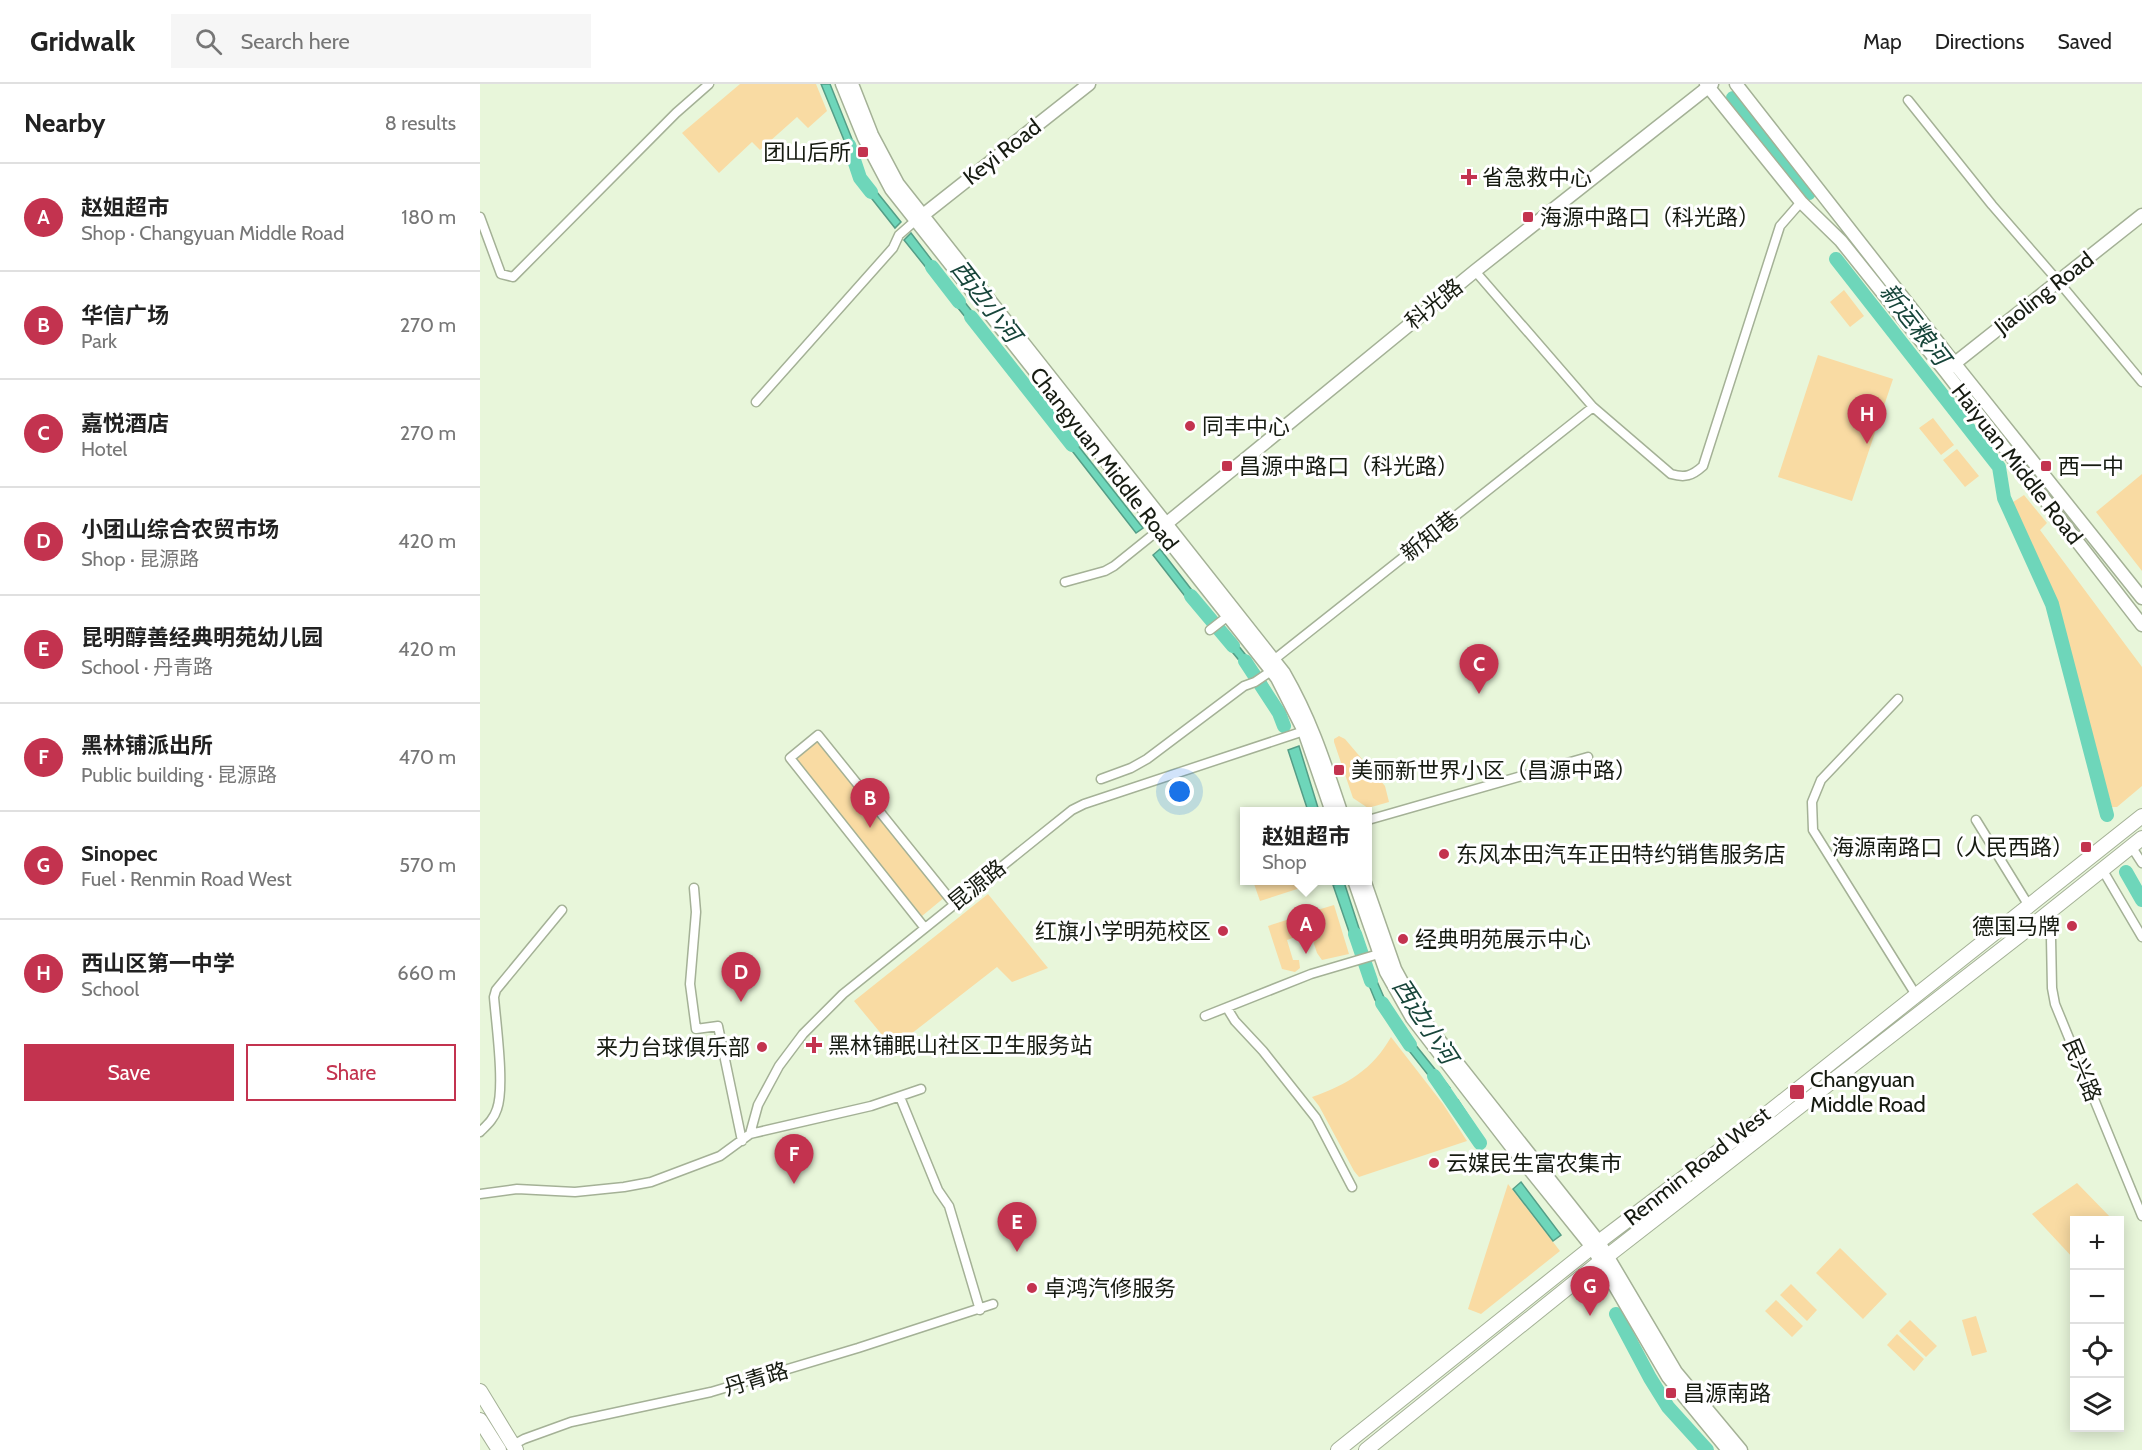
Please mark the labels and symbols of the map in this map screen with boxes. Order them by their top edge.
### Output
street label: Keyi Road [958,113,1046,191]
place label: 团山后所 [763,139,851,166]
marker: 团山后所 [856,145,870,159]
place label: 省急救中心 [1482,164,1592,191]
marker: 省急救中心 [1460,168,1478,186]
place label: 海源中路口（科光路） [1540,204,1760,231]
marker: 海源中路口（科光路） [1521,210,1535,224]
street label: Jiaoling Road [1988,246,2099,341]
water label: 西边小河 [945,254,1029,351]
street label: 科光路 [1400,273,1468,335]
water label: 新运粮河 [1874,277,1958,374]
street label: Changyuan Middle Road [1024,362,1184,556]
street label: Haiyuan Middle Road [1946,378,2088,550]
pin: H [1848,394,1886,444]
place label: 同丰中心 [1202,413,1290,440]
marker: 同丰中心 [1183,419,1197,433]
place label: 昌源中路口（科光路） [1239,453,1459,480]
place label: 西一中 [2058,453,2124,480]
marker: 昌源中路口（科光路） [1220,459,1234,473]
marker: 西一中 [2039,459,2053,473]
street label: 新知巷 [1396,505,1464,567]
pin: C [1460,644,1498,694]
place label: 美丽新世界小区（昌源中路） [1351,757,1637,784]
marker: 美丽新世界小区（昌源中路） [1332,763,1346,777]
your location [1165,777,1194,806]
pin: B [850,778,890,828]
place label: 海源南路口（人民西路） [1832,834,2074,861]
marker: 海源南路口（人民西路） [2079,840,2093,854]
place label: 东风本田汽车正田特约销售服务店 [1456,841,1786,868]
marker: 东风本田汽车正田特约销售服务店 [1437,847,1451,861]
street label: 昆源路 [943,854,1011,916]
pin: A [1286,904,1326,954]
place label: 德国马牌 [1972,913,2060,940]
place label: 红旗小学明苑校区 [1035,918,1211,945]
marker: 德国马牌 [2065,919,2079,933]
marker: 红旗小学明苑校区 [1216,924,1230,938]
place label: 经典明苑展示中心 [1415,926,1591,953]
marker: 经典明苑展示中心 [1396,932,1410,946]
pin: D [722,952,760,1002]
water label: 西边小河 [1387,973,1465,1073]
place label: 黑林铺眠山社区卫生服务站 [828,1032,1092,1059]
place label: 来力台球俱乐部 [596,1034,750,1061]
street label: 民兴路 [2057,1034,2107,1106]
marker: 黑林铺眠山社区卫生服务站 [805,1036,823,1054]
marker: 来力台球俱乐部 [755,1040,769,1054]
place label: Changyuan Middle Road [1810,1066,1926,1118]
marker: Changyuan Middle Road [1788,1083,1806,1101]
street label: Renmin Road West [1619,1100,1776,1231]
pin: F [774,1134,814,1184]
place label: 云媒民生富农集市 [1446,1150,1622,1177]
marker: 云媒民生富农集市 [1427,1156,1441,1170]
pin: E [998,1202,1036,1252]
pin: G [1570,1266,1610,1316]
place label: 卓鸿汽修服务 [1044,1275,1176,1302]
marker: 卓鸿汽修服务 [1025,1281,1039,1295]
street label: 丹青路 [720,1356,792,1402]
place label: 昌源南路 [1683,1380,1771,1407]
marker: 昌源南路 [1664,1386,1678,1400]

